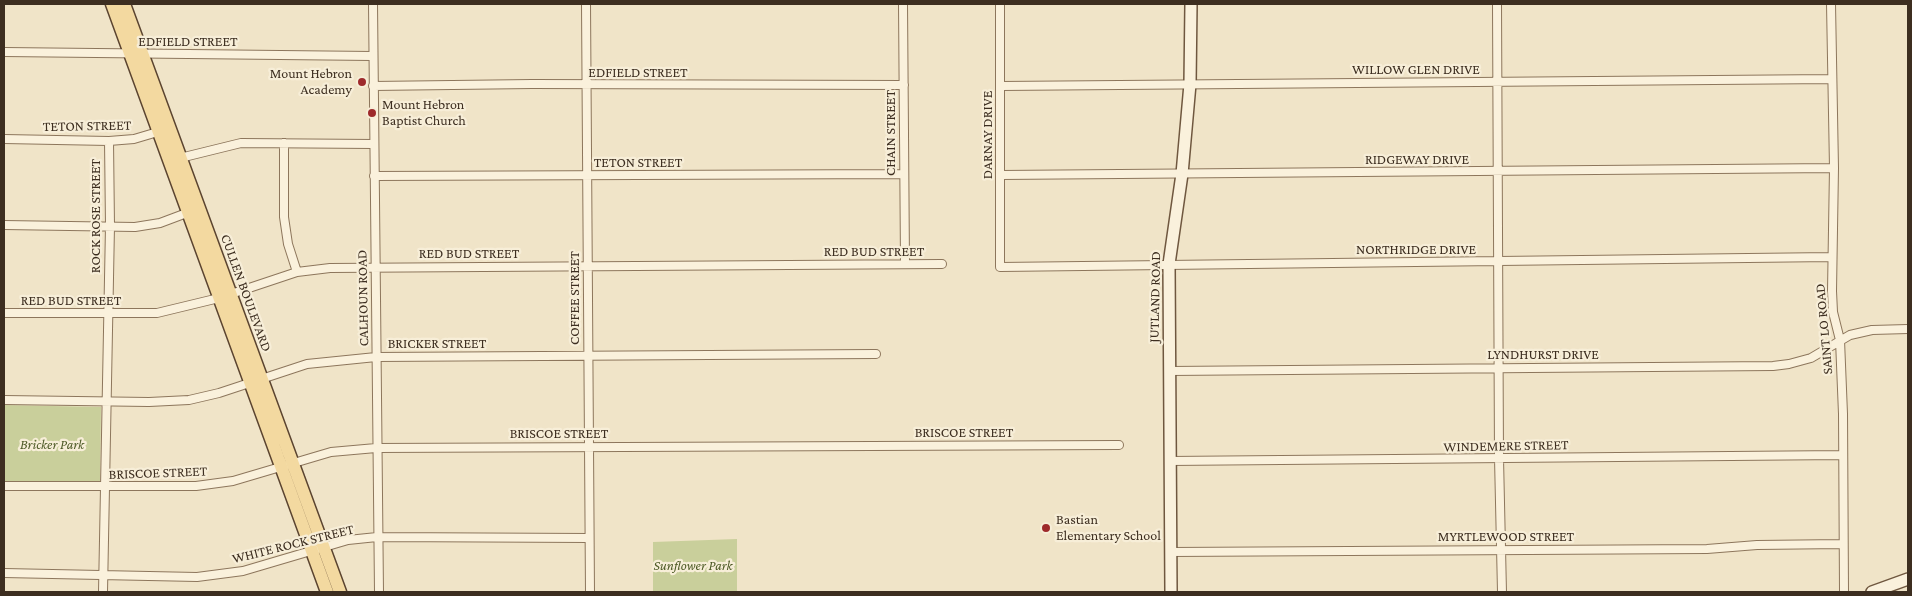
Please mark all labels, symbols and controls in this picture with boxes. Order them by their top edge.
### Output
street label: EDFIELD STREET [138,34,238,50]
street label: WILLOW GLEN DRIVE [1352,62,1480,78]
street label: EDFIELD STREET [588,65,688,81]
place label: Mount Hebron Academy [270,66,352,98]
marker: Mount Hebron Academy [356,76,368,88]
street label: CHAIN STREET [883,90,899,176]
street label: DARNAY DRIVE [980,91,996,179]
place label: Mount Hebron Baptist Church [382,97,466,130]
marker: Mount Hebron Baptist Church [366,107,378,119]
street label: TETON STREET [43,117,131,135]
street label: RIDGEWAY DRIVE [1365,152,1469,168]
street label: TETON STREET [594,155,682,171]
street label: ROCK ROSE STREET [88,159,104,273]
street label: CULLEN BOULEVARD [217,232,275,354]
street label: NORTHRIDGE DRIVE [1356,242,1476,258]
street label: RED BUD STREET [824,244,924,260]
street label: RED BUD STREET [419,246,519,262]
street label: CALHOUN ROAD [354,249,372,347]
street label: COFFEE STREET [567,251,583,345]
street label: JUTLAND ROAD [1146,251,1164,343]
street label: SAINT LO ROAD [1812,283,1836,375]
street label: RED BUD STREET [21,293,121,309]
street label: BRICKER STREET [388,336,486,352]
street label: LYNDHURST DRIVE [1487,347,1599,363]
street label: BRISCOE STREET [915,425,1013,441]
street label: BRISCOE STREET [510,426,608,442]
park label: Bricker Park [20,437,84,453]
street label: WINDEMERE STREET [1443,437,1569,455]
street label: BRISCOE STREET [108,463,208,483]
place label: Bastian Elementary School [1056,512,1161,544]
street label: WHITE ROCK STREET [230,521,356,567]
marker: Bastian Elementary School [1040,522,1052,534]
street label: MYRTLEWOOD STREET [1438,529,1574,545]
park label: Sunflower Park [653,558,733,574]

